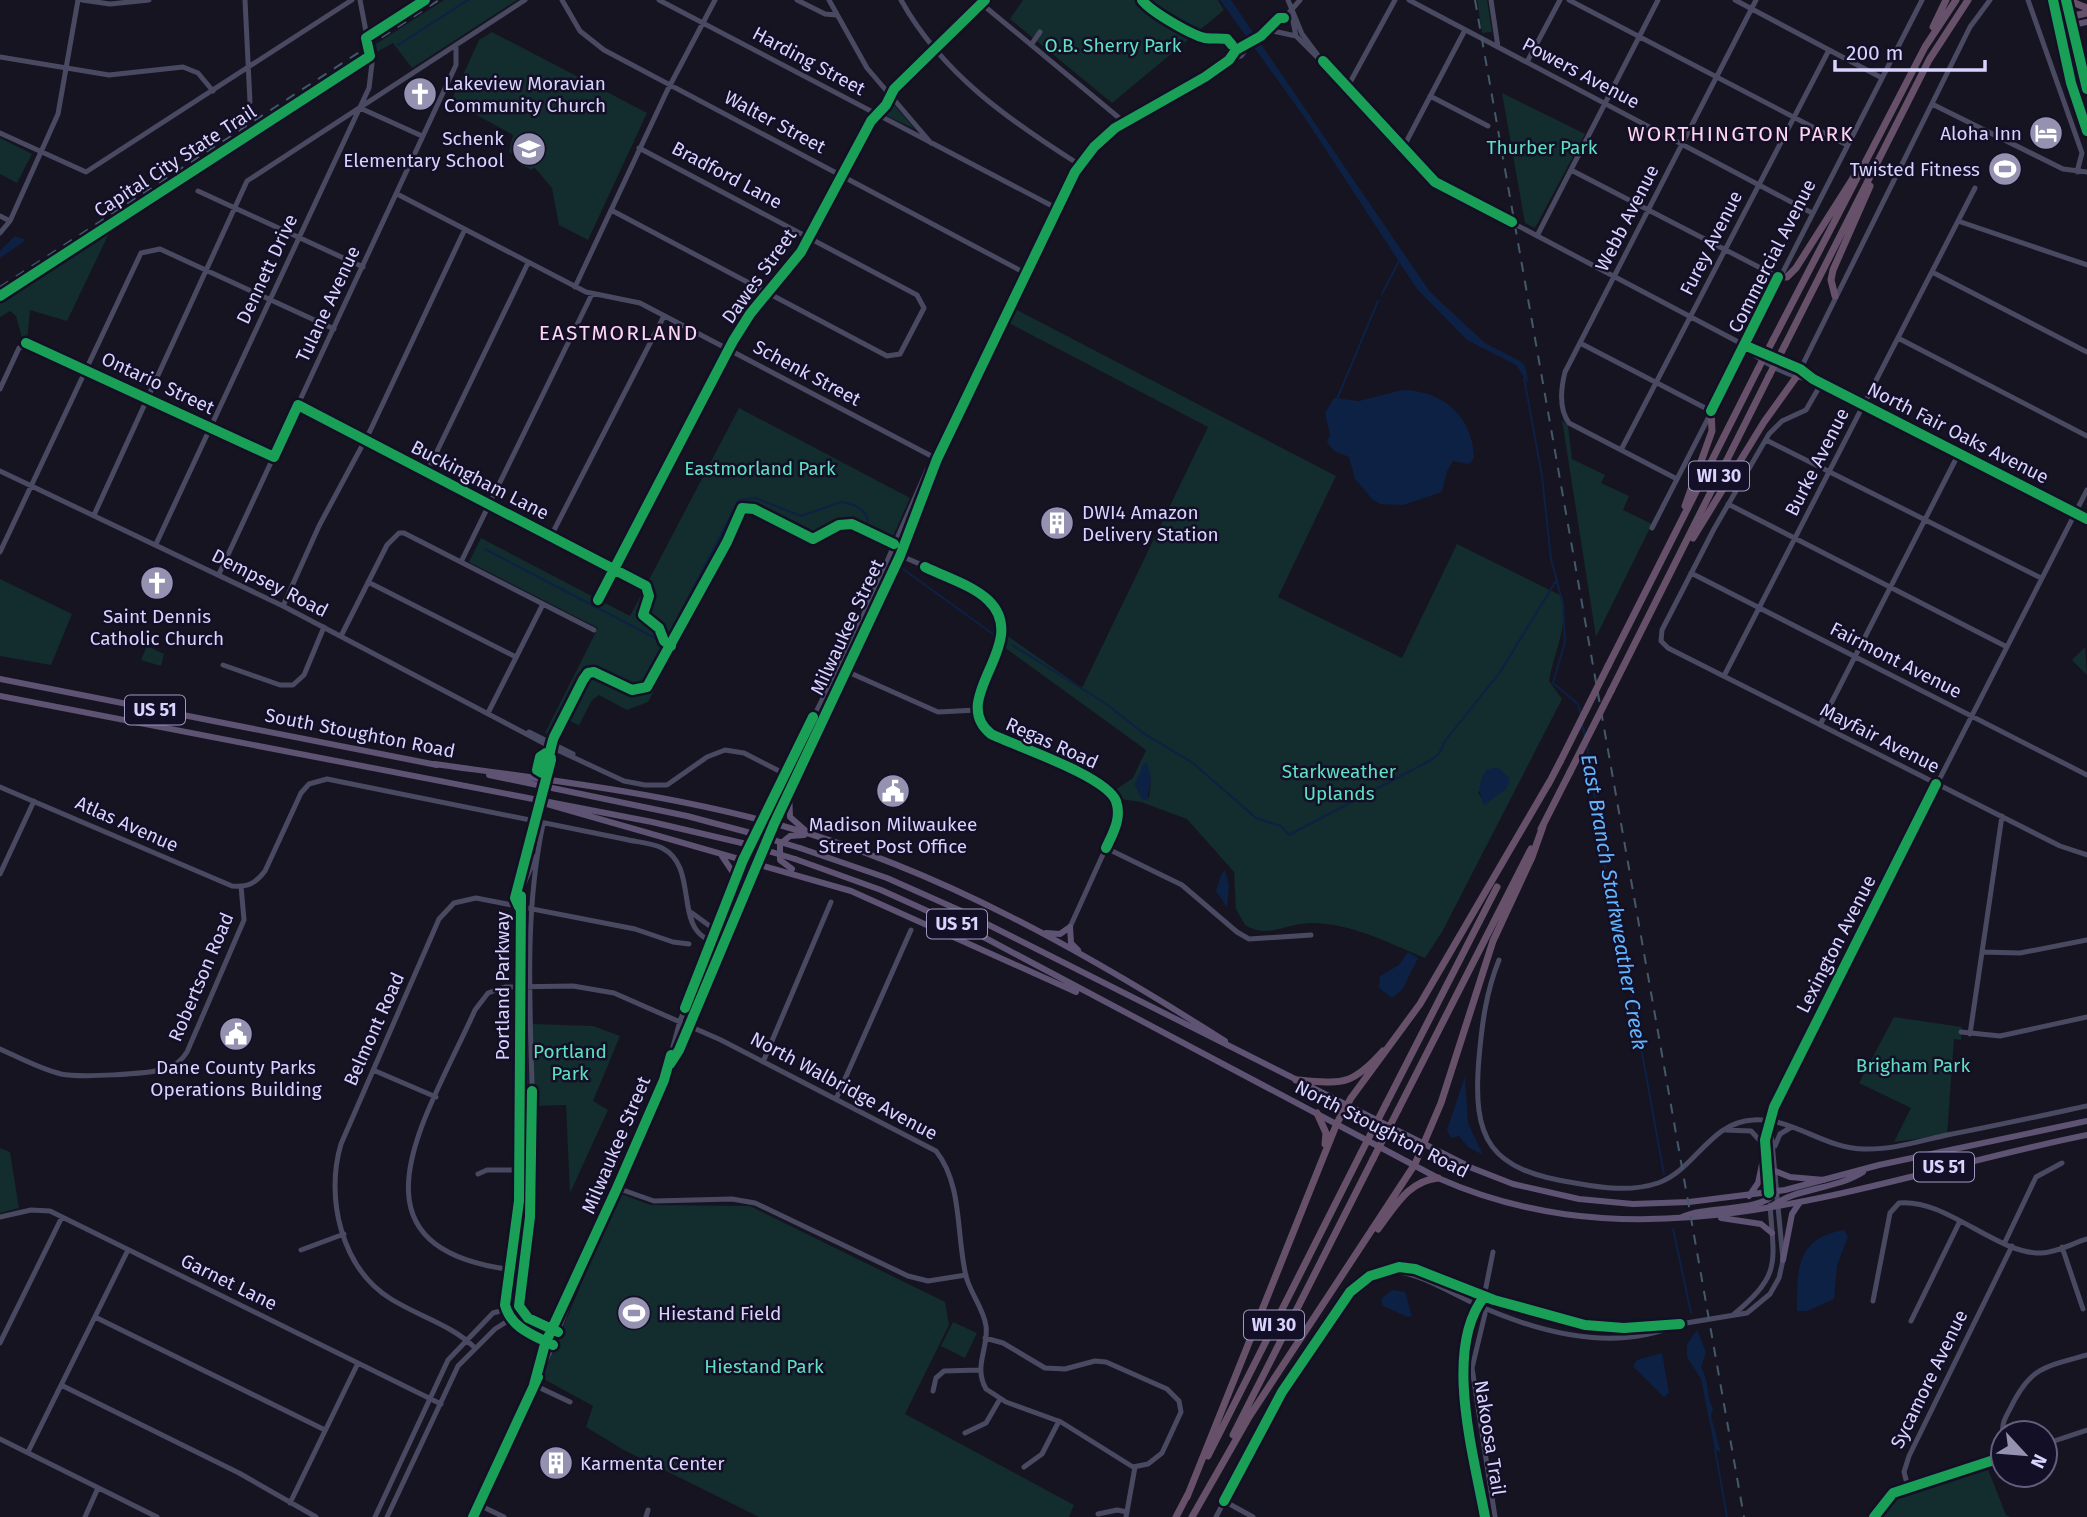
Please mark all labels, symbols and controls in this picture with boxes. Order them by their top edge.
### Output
street label: Harding Street [749,22,869,100]
scale bar [1835,28,1986,72]
street label: Powers Avenue [1518,32,1644,114]
park label: O.B. Sherry Park [1045,34,1182,57]
text: 200 m [1846,40,1903,66]
place label: Lakeview Moravian Community Church [444,72,606,117]
church icon: Lakeview Moravian Community Church [401,75,439,113]
street label: Walter Street [720,86,830,158]
street label: Capital City State Trail [90,100,261,222]
hotel icon: Aloha Inn [2027,114,2065,152]
district label: WORTHINGTON PARK [1627,121,1855,147]
place label: Aloha Inn [1940,122,2022,145]
place label: Schenk Elementary School [343,127,504,172]
school or university icon: Schenk Elementary School [510,130,548,168]
street label: Bradford Lane [668,136,786,214]
park label: Thurber Park [1487,136,1598,159]
sports icon: Twisted Fitness [1986,150,2024,188]
place label: Twisted Fitness [1850,158,1980,181]
street label: Webb Avenue [1590,161,1664,275]
street label: Commercial Avenue [1723,175,1821,337]
street label: Furey Avenue [1675,187,1747,299]
street label: Dennett Drive [232,210,302,328]
street label: Dawes Street [717,224,801,328]
street label: Tulane Avenue [291,242,365,366]
district label: EASTMORLAND [539,320,699,346]
street label: Schenk Street [749,335,865,411]
street label: Ontario Street [98,347,218,419]
street label: North Fair Oaks Avenue [1863,377,2053,489]
street label: Burke Avenue [1780,404,1854,520]
street label: Buckingham Lane [407,435,553,525]
park label: Eastmorland Park [684,457,836,480]
road number: WI 30 [1689,462,1749,490]
place label: DWI4 Amazon Delivery Station [1082,501,1219,546]
building icon: DWI4 Amazon Delivery Station [1038,504,1076,542]
street label: Dempsey Road [208,544,332,622]
street label: Milwaukee Street [805,555,889,699]
church icon: Saint Dennis Catholic Church [138,564,176,602]
place label: Saint Dennis Catholic Church [90,605,224,650]
street label: Fairmont Avenue [1826,617,1966,703]
road number: US 51 [125,696,185,724]
street label: Mayfair Avenue [1816,698,1944,778]
street label: South Stoughton Road [263,703,457,763]
street label: Regas Road [1002,712,1102,774]
water label: East Branch Starkweather Creek [1575,752,1653,1052]
park label: Starkweather Uplands [1282,760,1397,805]
public building icon: Madison Milwaukee Street Post Office [874,772,912,810]
street label: Atlas Avenue [72,791,182,857]
place label: Madison Milwaukee Street Post Office [809,813,977,858]
street label: Lexington Avenue [1791,871,1881,1017]
street label: Robertson Road [163,909,239,1045]
road number: US 51 [927,909,987,939]
street label: Portland Parkway [491,911,514,1061]
street label: Belmont Road [339,969,409,1089]
public building icon: Dane County Parks Operations Building [217,1015,255,1053]
street label: North Walbridge Avenue [746,1027,942,1145]
park label: Portland Park [533,1040,607,1085]
park label: Brigham Park [1856,1054,1970,1077]
place label: Dane County Parks Operations Building [150,1056,322,1101]
street label: Milwaukee Street [577,1073,655,1217]
street label: North Stoughton Road [1291,1075,1473,1183]
road number: US 51 [1914,1152,1974,1182]
street label: Garnet Lane [177,1249,281,1315]
sports icon: Hiestand Field [615,1294,653,1332]
place label: Hiestand Field [658,1302,781,1325]
street label: Sycamore Avenue [1886,1306,1972,1452]
road number: WI 30 [1244,1310,1304,1340]
park label: Hiestand Park [704,1355,824,1378]
street label: Nakoosa Trail [1470,1379,1511,1498]
north arrow [1989,1419,2059,1489]
building icon: Karmenta Center [537,1444,575,1482]
text: N [2026,1451,2052,1472]
place label: Karmenta Center [580,1452,725,1475]

